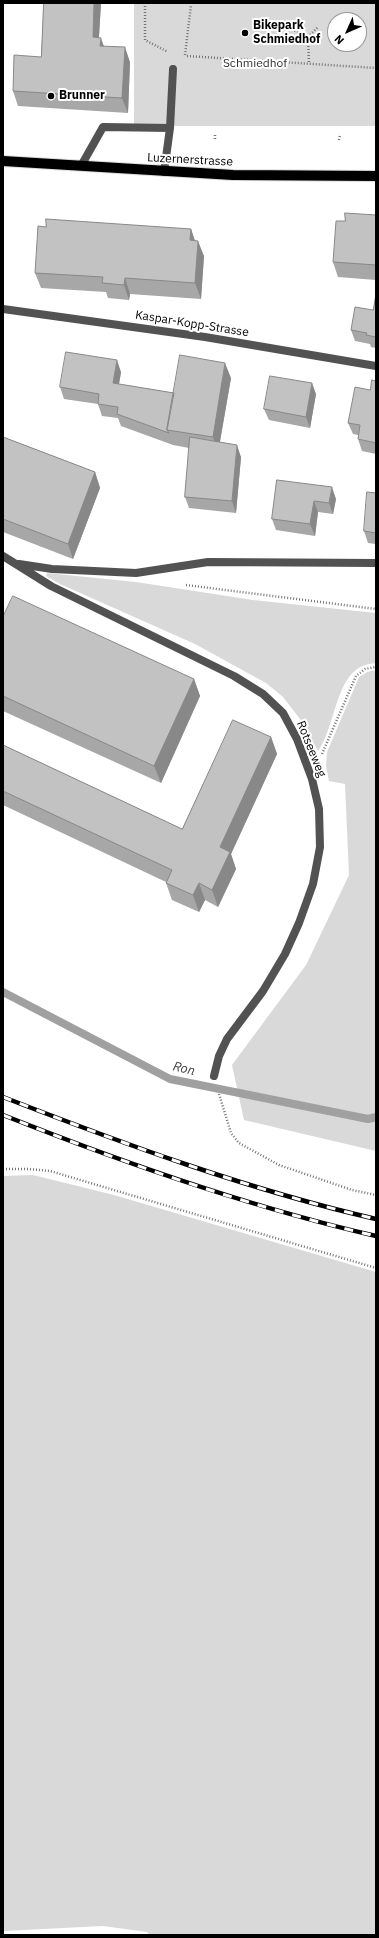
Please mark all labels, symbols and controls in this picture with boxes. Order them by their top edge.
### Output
north arrow [327,12,367,52]
place label: Bikepark Schmiedhof [253,19,320,47]
marker: Bikepark Schmiedhof [240,28,250,38]
text: N [331,32,347,48]
park label: Schmiedhof [223,57,287,71]
place label: Brunner [59,89,105,103]
marker: Brunner [46,91,56,101]
street label: Luzernerstrasse [147,151,233,169]
street label: Kaspar-Kopp-Strasse [134,308,250,340]
street label: Rotseeweg [293,719,329,779]
water label: Ron [171,1059,197,1079]

